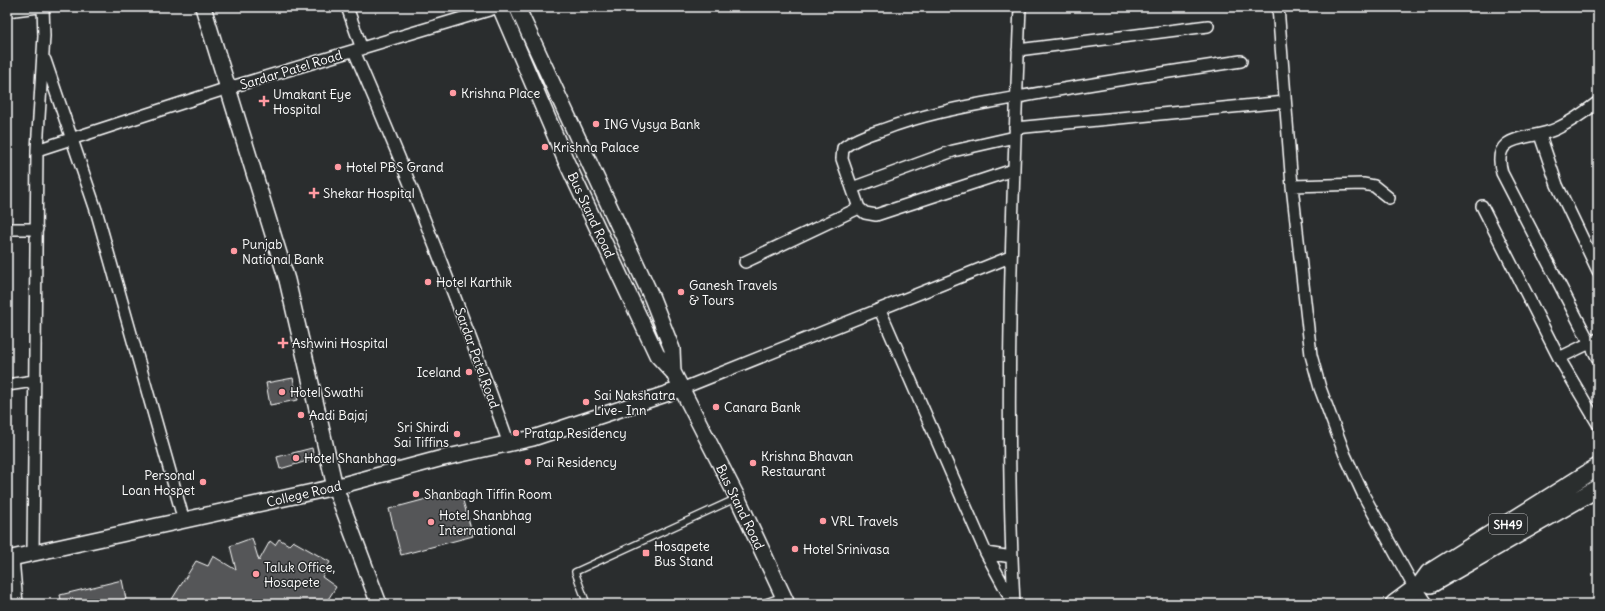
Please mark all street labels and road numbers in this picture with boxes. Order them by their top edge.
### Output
street label: Sardar Patel Road [238,46,344,94]
street label: Bus Stand Road [564,169,618,261]
street label: Sardar Patel Road [451,305,503,411]
street label: Bus Stand Road [712,462,768,553]
street label: College Road [265,477,343,511]
road number: SH49 [1489,514,1527,534]

